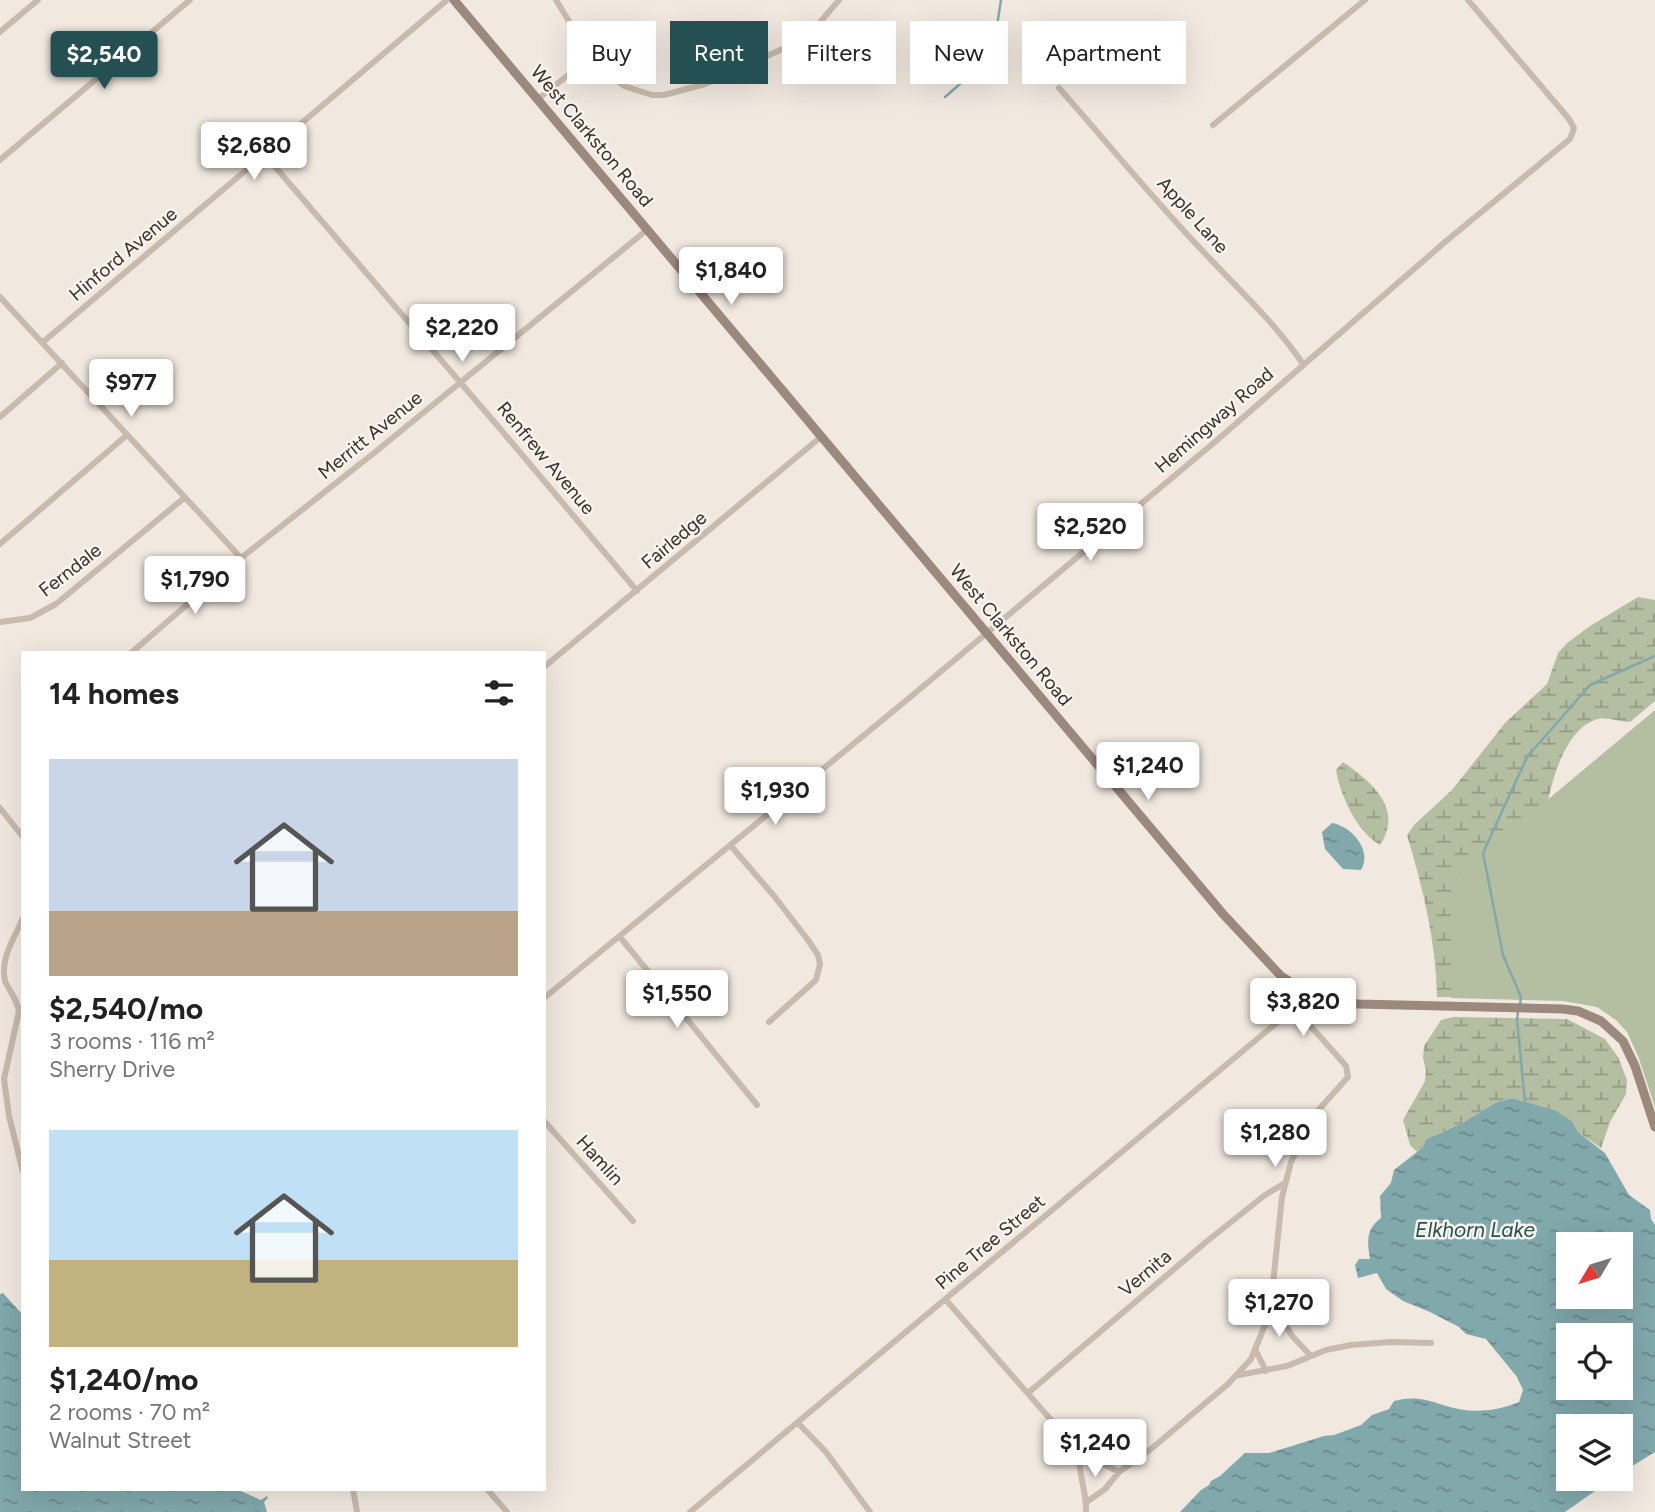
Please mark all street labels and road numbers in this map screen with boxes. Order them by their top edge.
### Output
street label: West Clarkston Road [526,60,658,212]
street label: Apple Lane [1153,172,1233,258]
street label: Hinford Avenue [64,202,182,306]
street label: Hemingway Road [1150,362,1278,478]
street label: Merritt Avenue [313,386,427,484]
street label: Renfrew Avenue [492,397,600,519]
street label: Fairledge [637,506,711,574]
street label: Ferndale [34,538,106,602]
street label: West Clarkston Road [945,559,1077,711]
street label: Hamlin [572,1130,628,1190]
street label: Pine Tree Street [931,1190,1049,1294]
street label: Vernita [1114,1245,1176,1301]

